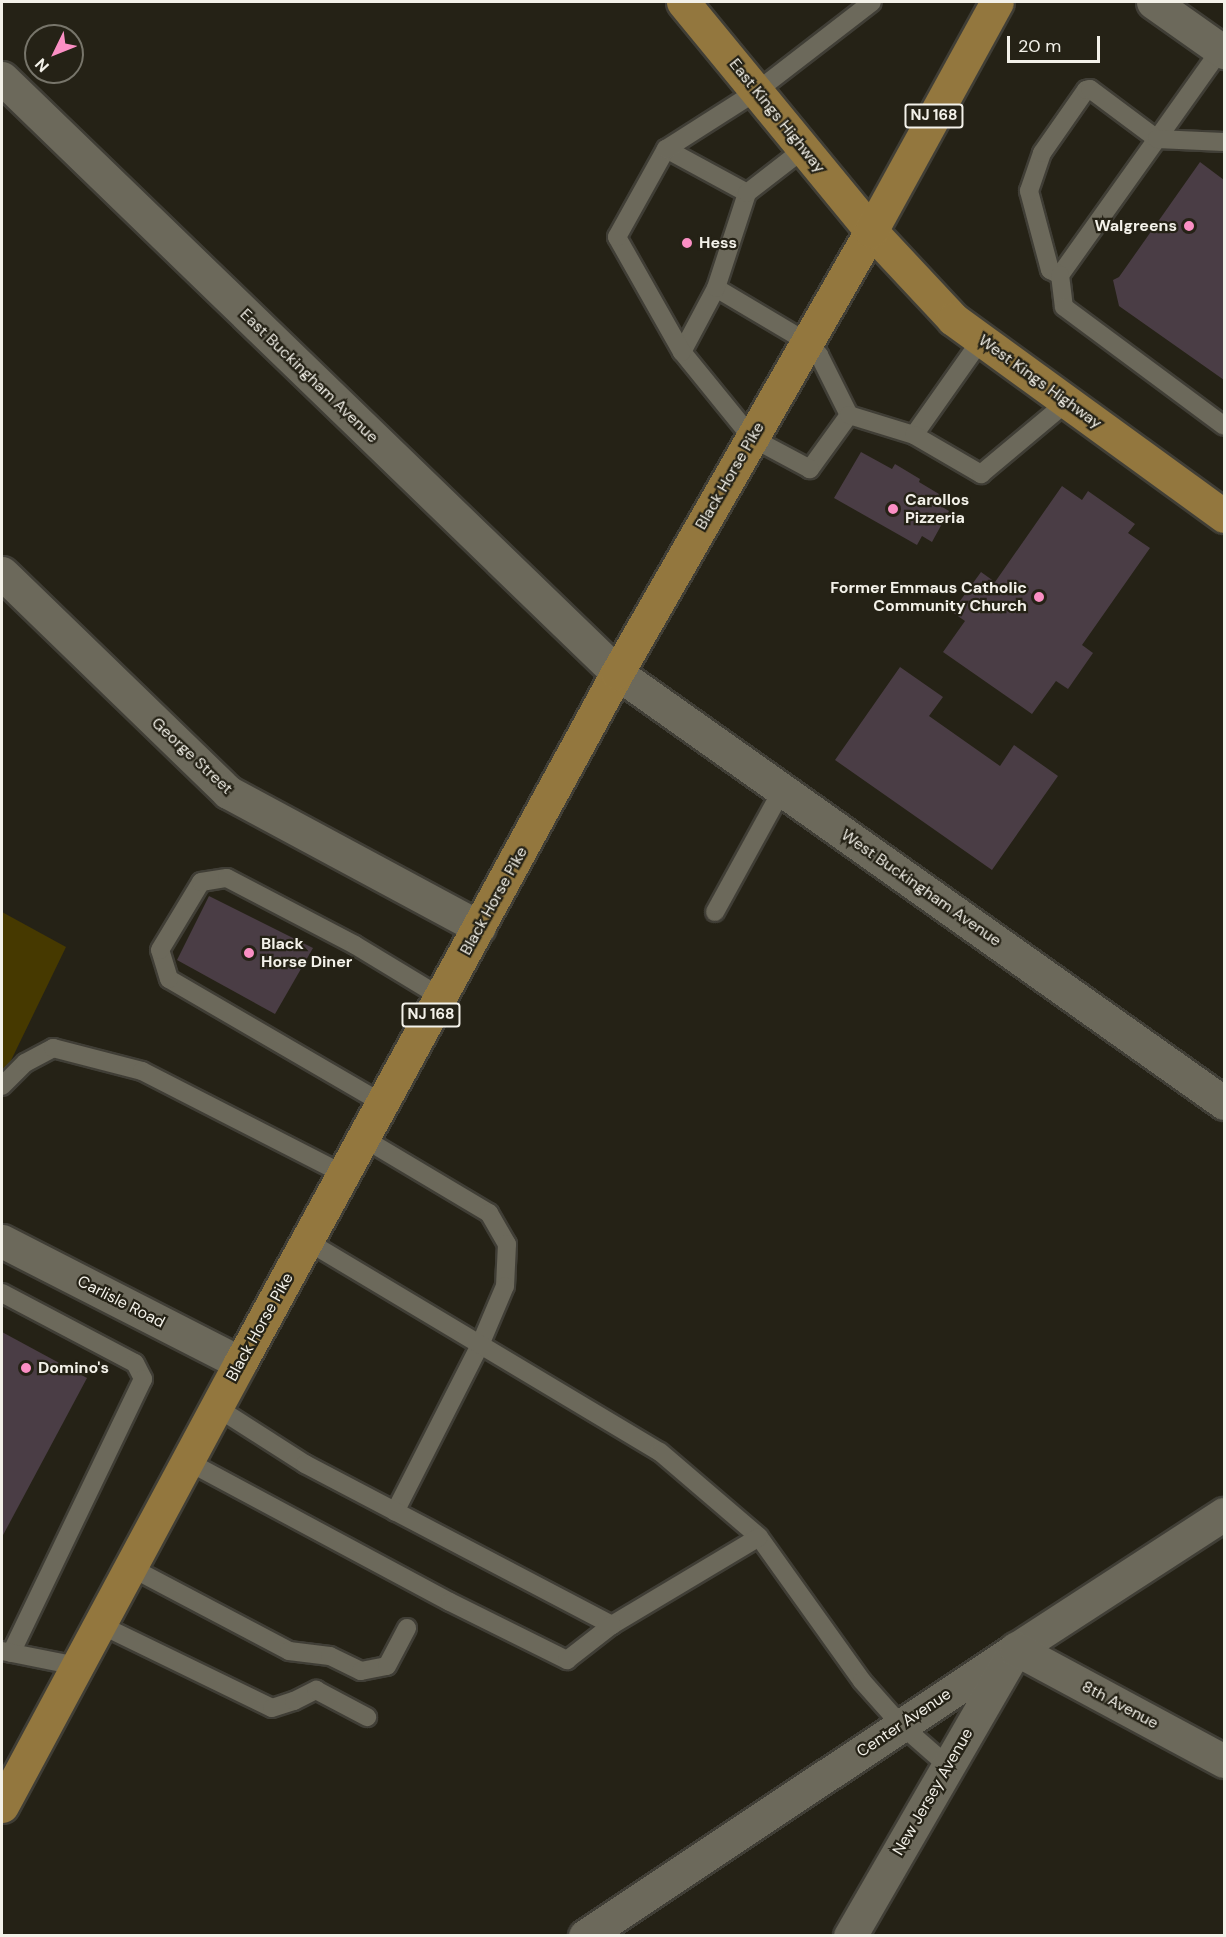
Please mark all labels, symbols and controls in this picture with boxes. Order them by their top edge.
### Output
north arrow [24,24,84,84]
scale bar [1010,24,1103,62]
text: 20 m [1018,34,1061,58]
text: N [30,54,54,77]
street label: East Kings Highway [725,55,829,177]
road number: NJ 168 [904,104,964,128]
place label: Walgreens [1094,216,1177,236]
marker: Walgreens [1182,219,1196,233]
place label: Hess [699,233,737,253]
marker: Hess [680,236,694,250]
street label: East Buckingham Avenue [236,305,382,447]
street label: West Kings Highway [975,331,1105,433]
street label: Black Horse Pike [691,419,769,533]
place label: Carollos Pizzeria [905,490,969,528]
marker: Carollos Pizzeria [886,502,900,516]
place label: Former Emmaus Catholic Community Church [830,578,1027,616]
marker: Former Emmaus Catholic Community Church [1032,590,1046,604]
street label: George Street [148,714,236,798]
street label: West Buckingham Avenue [837,825,1005,951]
street label: Black Horse Pike [456,844,532,958]
place label: Black Horse Diner [261,934,352,972]
marker: Black Horse Diner [242,946,256,960]
road number: NJ 168 [401,1003,461,1027]
street label: Black Horse Pike [222,1270,298,1384]
street label: Carlisle Road [74,1272,168,1332]
place label: Domino's [38,1358,109,1378]
marker: Domino's [19,1361,33,1375]
street label: 8th Avenue [1078,1677,1162,1733]
street label: Center Avenue [853,1684,955,1762]
street label: New Jersey Avenue [889,1725,977,1859]

